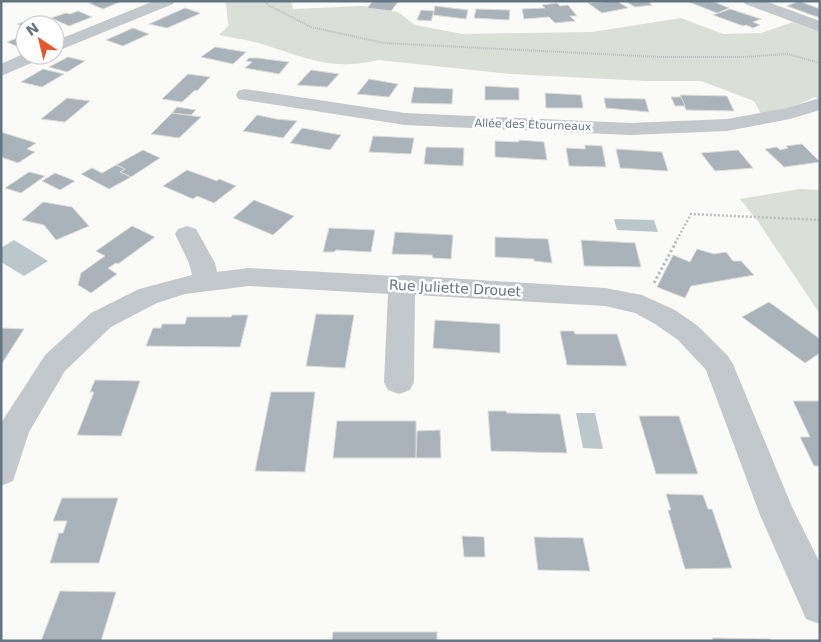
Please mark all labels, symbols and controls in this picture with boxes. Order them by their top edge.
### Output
north arrow [15,15,65,65]
text: N [23,19,42,39]
street label: Allée des Étourneaux [474,116,592,134]
street label: Rue Juliette Drouet [389,277,522,299]

